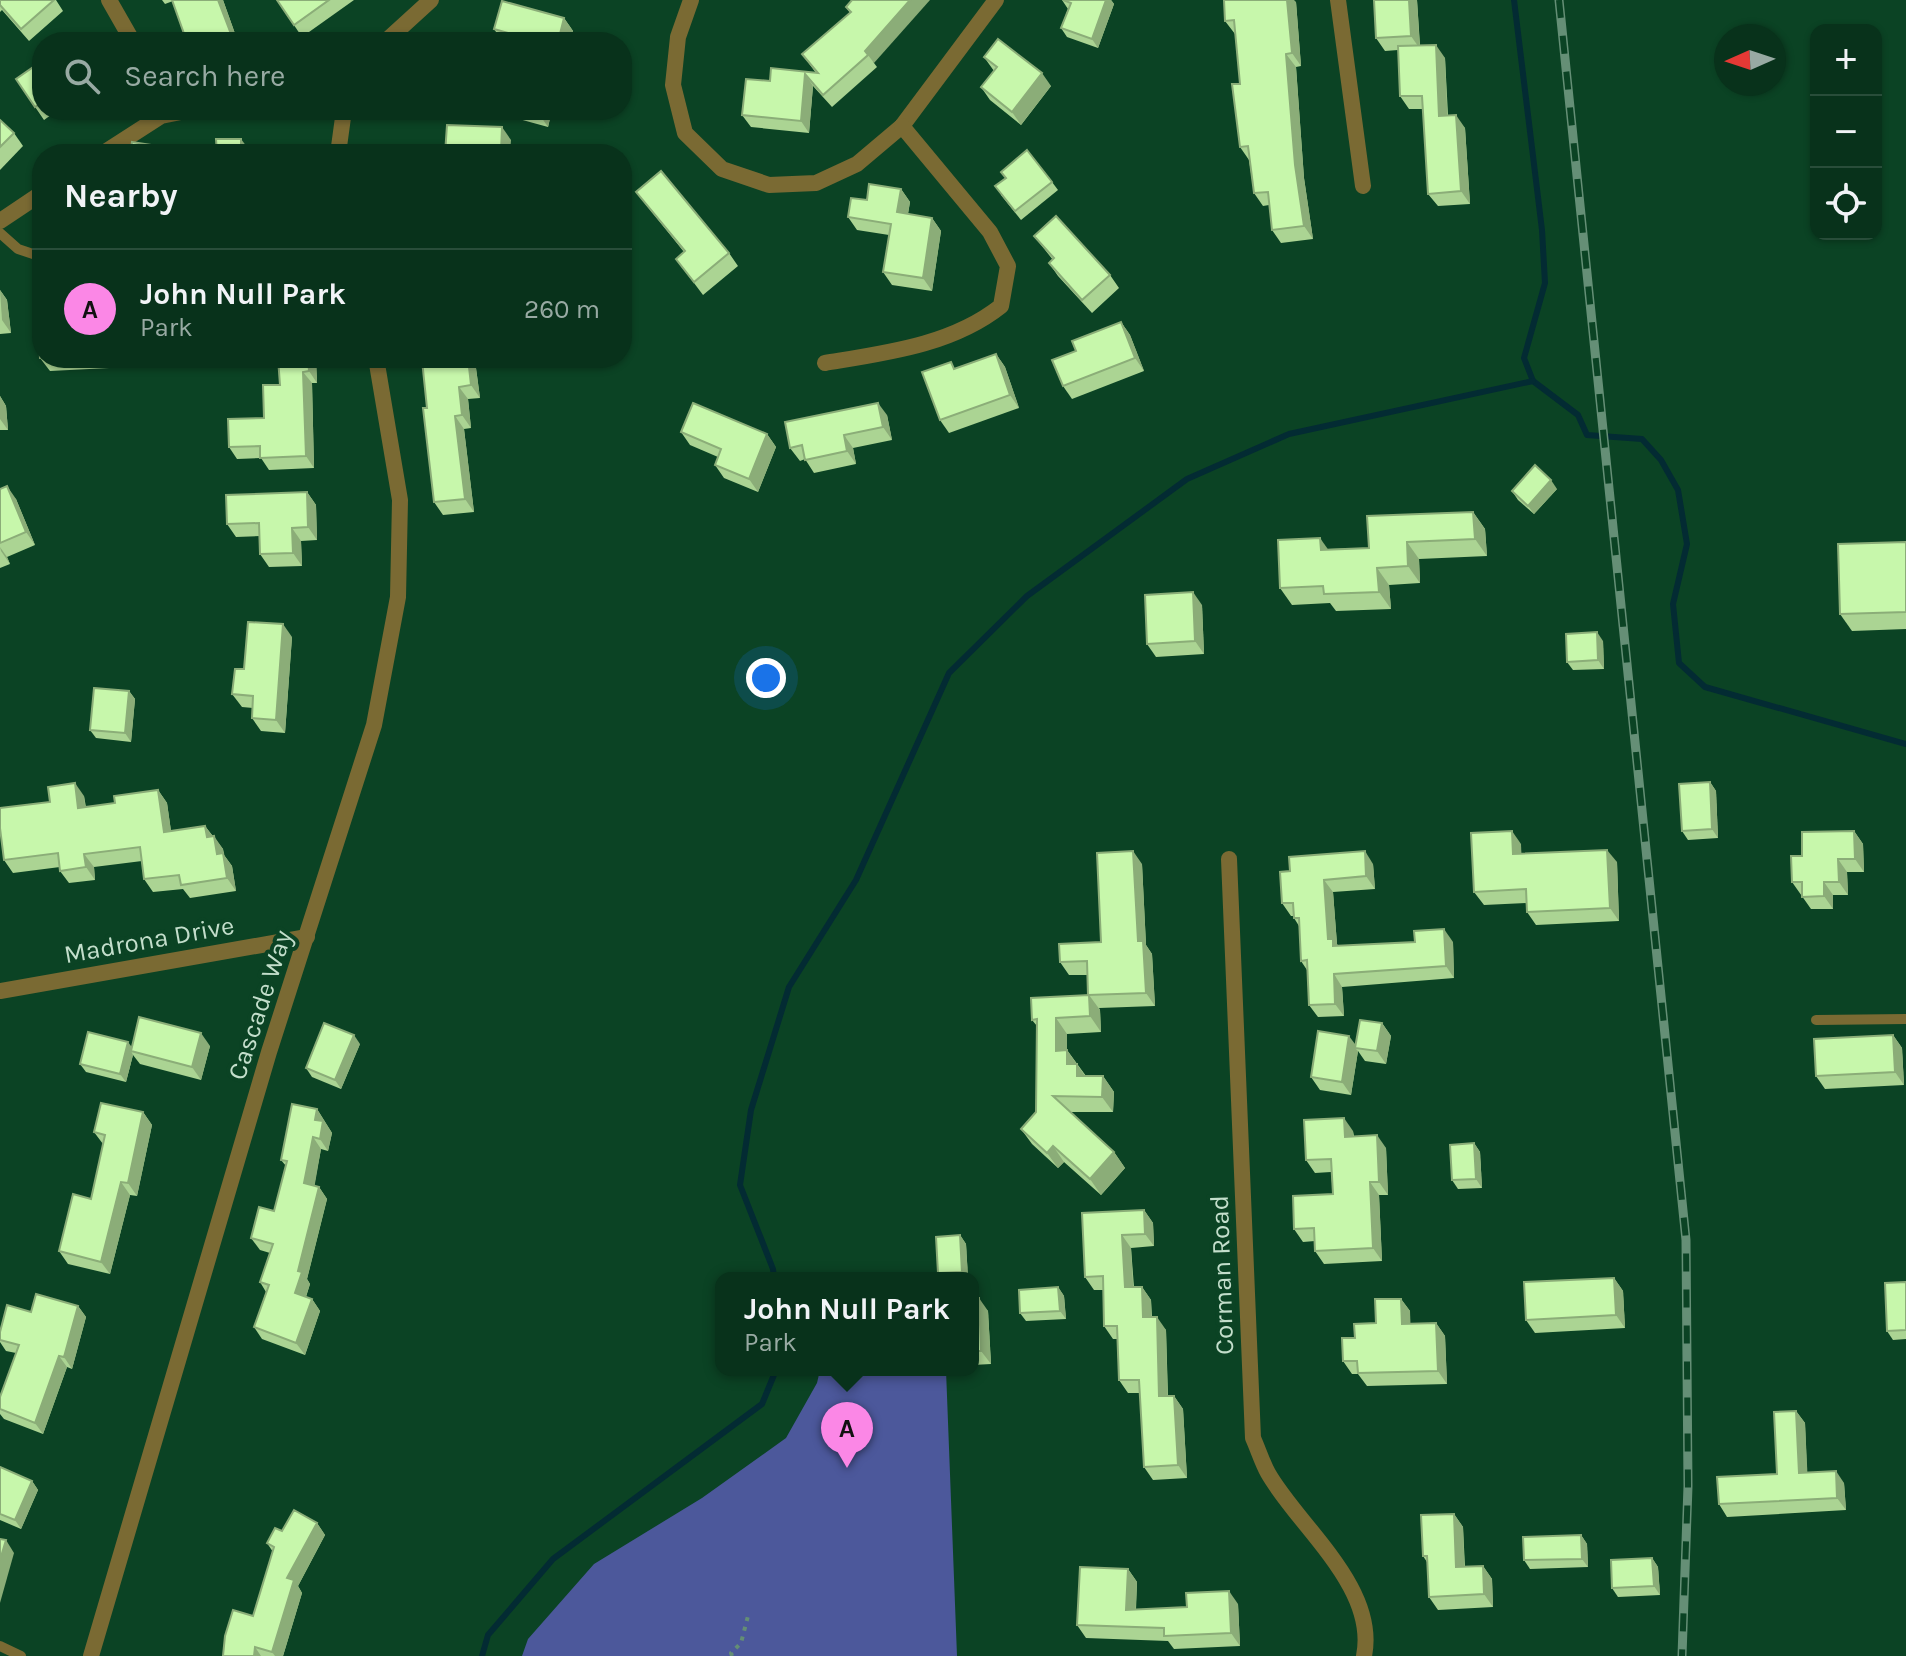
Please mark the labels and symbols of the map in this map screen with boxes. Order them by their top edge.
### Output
north arrow [1714,24,1786,96]
your location [746,658,786,698]
street label: Madrona Drive [61,910,237,970]
street label: Cascade Way [221,926,299,1084]
street label: Corman Road [1204,1195,1240,1355]
pin: A [821,1402,873,1468]

